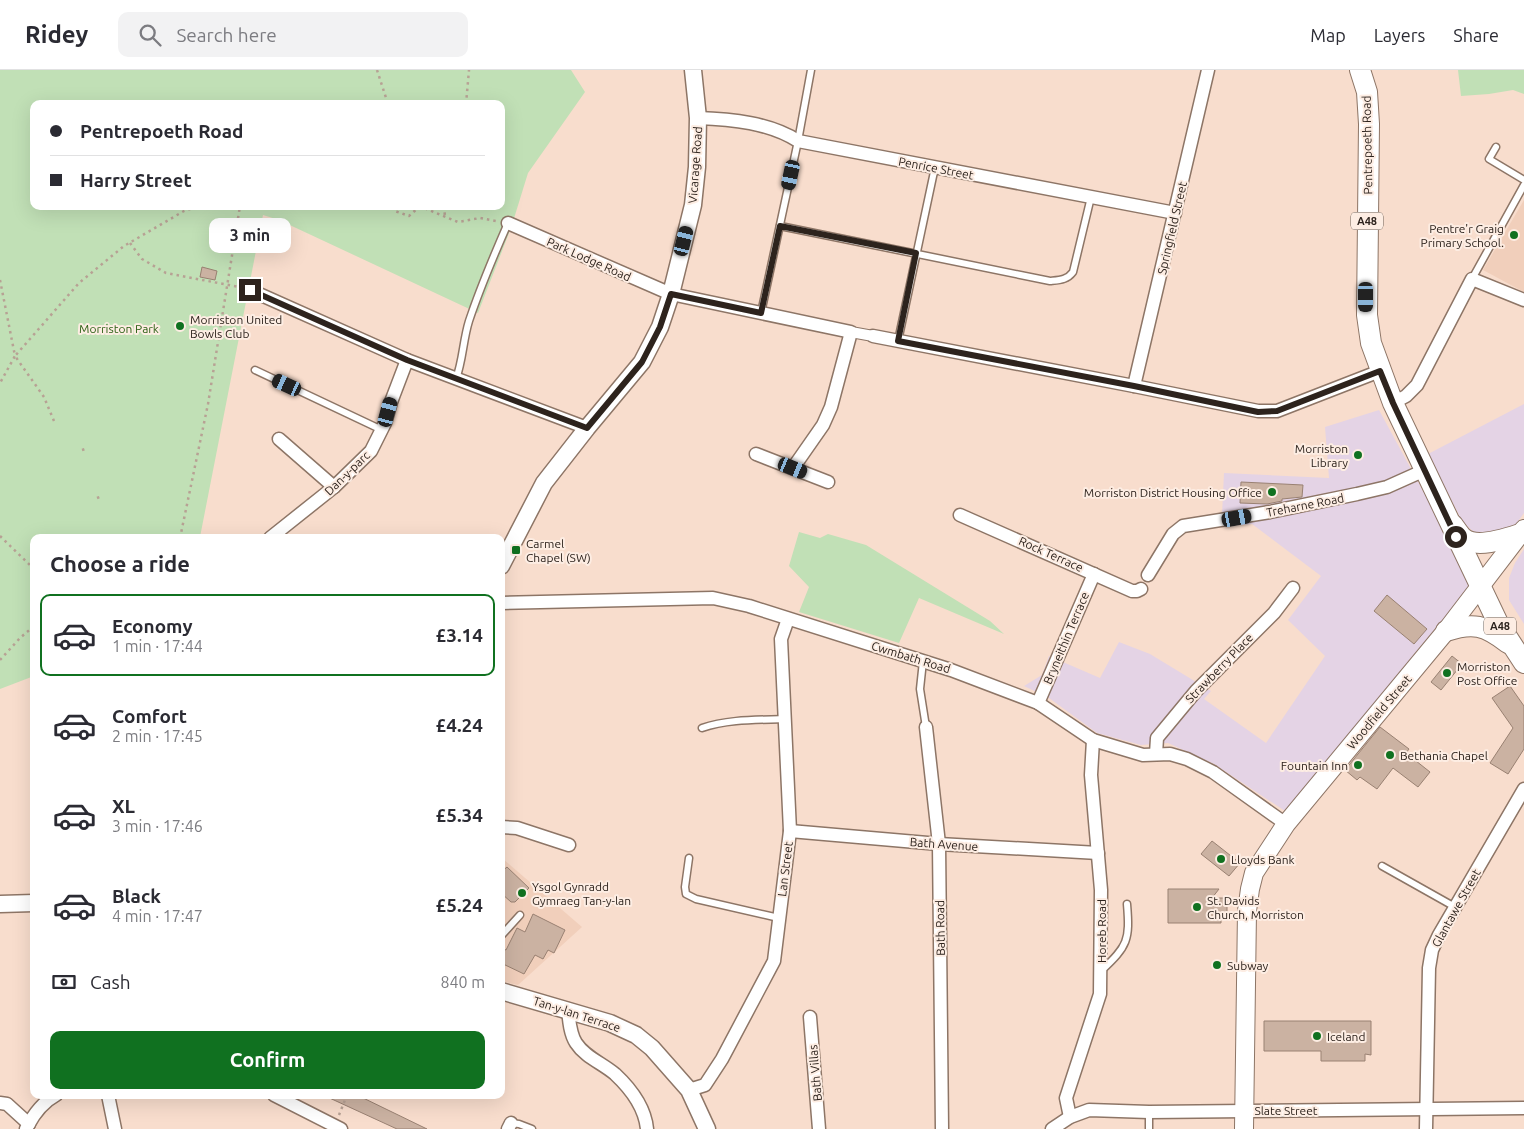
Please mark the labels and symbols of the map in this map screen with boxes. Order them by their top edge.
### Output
street label: Pentrepoeth Road [1360,95,1374,195]
street label: Vicarage Road [686,126,704,204]
street label: Penrice Street [897,154,975,182]
car [780,159,801,191]
street label: Springfield Street [1155,180,1189,276]
road number: A48 [1351,212,1383,230]
callout: 3 min [209,218,291,252]
place label: Pentre'r Graig Primary School. [1421,222,1504,249]
car [673,225,694,257]
marker: Pentre'r Graig Primary School. [1508,229,1520,241]
street label: Park Lodge Road [545,235,633,283]
route end [239,279,261,301]
car [1358,282,1373,312]
place label: Morriston United Bowls Club [190,313,282,340]
marker: Morriston United Bowls Club [174,320,186,332]
park label: Morriston Park [79,322,159,335]
car [270,372,303,398]
car [376,396,399,428]
place label: Morriston Library [1295,442,1348,469]
street label: Dan-y-parc [322,448,372,498]
marker: Morriston Library [1352,449,1364,461]
car [776,455,809,481]
place label: Morriston District Housing Office [1084,486,1262,499]
marker: Morriston District Housing Office [1266,486,1278,498]
street label: Treharne Road [1265,491,1345,519]
car [1220,508,1253,528]
route start [1445,526,1467,548]
street label: Rock Terrace [1017,534,1085,574]
place label: Carmel Chapel (SW) [526,537,591,565]
marker: Carmel Chapel (SW) [510,544,522,556]
street label: Bryneithin Terrace [1041,590,1091,686]
road number: A48 [1484,618,1516,634]
street label: Strawberry Place [1183,631,1255,705]
street label: Cwmbath Road [870,639,952,675]
place label: Morriston Post Office [1457,660,1517,687]
marker: Morriston Post Office [1441,667,1453,679]
street label: Woodfield Street [1344,672,1414,752]
marker: Bethania Chapel [1384,749,1396,761]
place label: Bethania Chapel [1400,749,1488,762]
place label: Fountain Inn [1281,759,1348,772]
marker: Fountain Inn [1352,759,1364,771]
street label: Bath Avenue [909,835,979,853]
street label: Lan Street [775,840,795,897]
marker: Lloyds Bank [1215,853,1227,865]
place label: Lloyds Bank [1231,853,1295,866]
street label: Glantawe Street [1429,866,1483,949]
place label: Ysgol Gynradd Gymraeg Tan-y-lan [532,880,631,907]
marker: Ysgol Gynradd Gymraeg Tan-y-lan [516,887,528,899]
place label: St. Davids Church, Morriston [1207,894,1304,921]
street label: Horeb Road [1095,899,1108,963]
street label: Bath Road [933,900,947,956]
marker: St. Davids Church, Morriston [1191,901,1203,913]
marker: Subway [1211,959,1223,971]
place label: Subway [1227,959,1269,972]
street label: Tan-y-lan Terrace [532,994,622,1034]
marker: Iceland [1311,1030,1323,1042]
place label: Iceland [1327,1030,1365,1043]
street label: Bath Villas [806,1044,824,1102]
street label: Slate Street [1254,1104,1318,1117]

